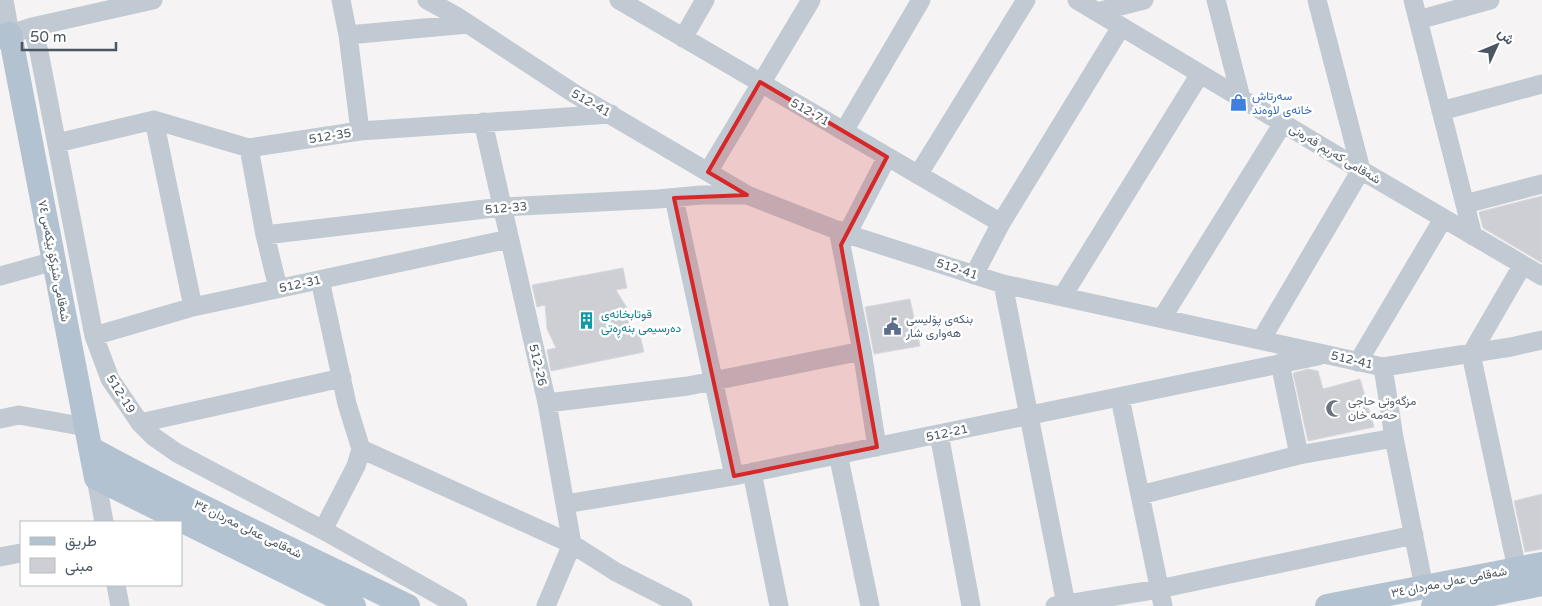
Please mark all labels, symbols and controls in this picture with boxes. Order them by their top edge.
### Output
scale bar [22,20,116,52]
north arrow [1472,20,1522,70]
text: ش [1494,24,1518,48]
text: 50 m [30,28,67,46]
street label: 512-41 [569,86,613,120]
place label: سەرتاش خانەی لاوەند [1252,89,1312,118]
shop icon: سەرتاش خانەی لاوەند [1228,93,1248,113]
street label: 512-71 [788,95,832,129]
street label: شەقامی کەریم قەرەنی [1286,121,1383,188]
street label: 512-35 [308,126,352,146]
street label: شەقامی شێرکۆ بێکەس ٧٤ [34,199,73,323]
street label: 512-33 [484,199,528,217]
street label: 512-41 [935,256,979,282]
street label: 512-31 [278,273,322,295]
place label: قوتابخانەی دەرسیمی بنەڕەتی [601,307,682,338]
building icon: قوتابخانەی دەرسیمی بنەڕەتی [577,311,597,331]
place label: بنکەی پۆلیسی هەواری شار [905,312,973,341]
public building icon: بنکەی پۆلیسی هەواری شار [882,316,902,336]
street label: 512-26 [526,343,550,387]
street label: 512-41 [1330,348,1374,372]
street label: 512-19 [104,372,138,416]
place label: مزگەوتی حاجی حەمە خان [1348,394,1416,422]
mosque icon: مزگەوتی حاجی حەمە خان [1324,398,1344,418]
street label: 512-21 [925,422,969,444]
street label: شەقامی عەلی مەردان ٣٤ [192,497,304,562]
legend [20,521,182,586]
text: طريق [65,532,97,551]
text: مبنى [65,557,93,576]
street label: شەقامی عەلی مەردان ٣٤ [1390,564,1508,601]

